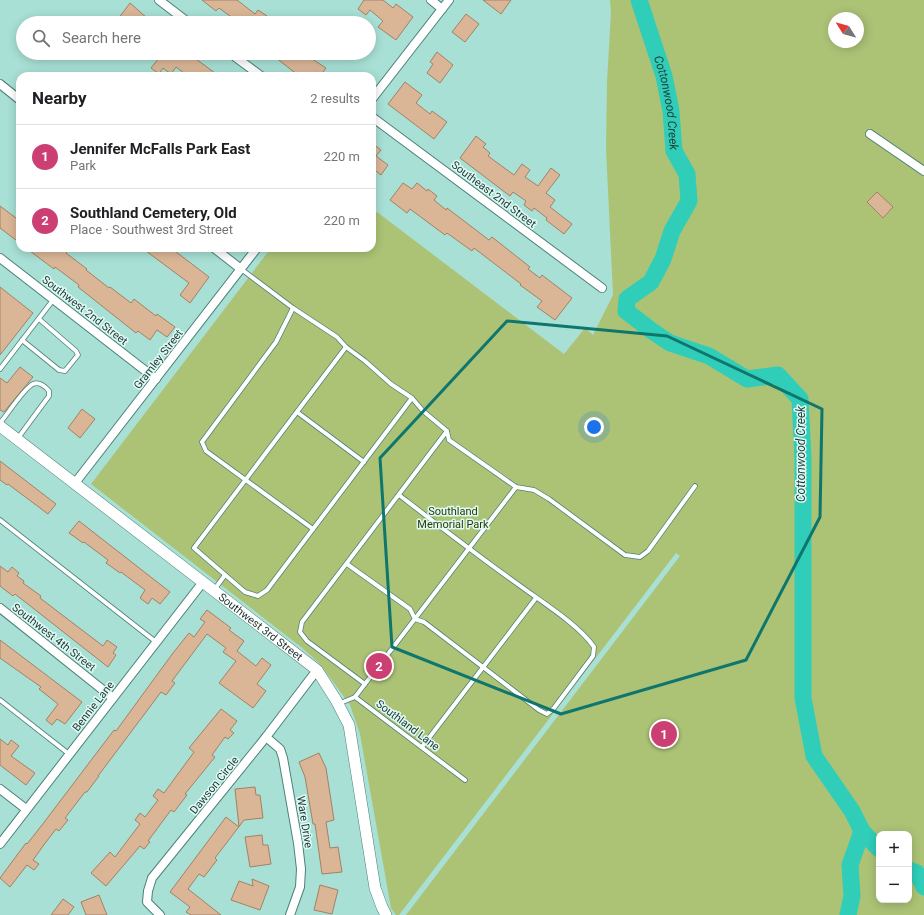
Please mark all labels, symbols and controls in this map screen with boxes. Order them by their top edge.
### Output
north arrow [828,12,864,48]
search box [16,16,376,60]
icon: search [30,27,52,49]
text: Search here [62,29,141,47]
water label: Cottonwood Creek [651,54,681,152]
text: Nearby [32,88,87,108]
text: 2 results [310,91,360,106]
text: Jennifer McFalls Park East [70,140,250,158]
text: 1 [41,149,49,164]
text: 220 m [323,149,360,164]
text: Park [70,158,96,173]
street label: Southeast 2nd Street [449,158,539,231]
text: Southland Cemetery, Old [70,204,237,222]
text: 2 [41,213,49,228]
text: 220 m [323,213,360,228]
text: Place · Southwest 3rd Street [70,222,233,237]
street label: Southwest 2nd Street [39,273,130,348]
street label: Gramley Street [131,327,186,392]
water label: Cottonwood Creek [794,405,808,502]
your location [584,417,604,437]
park label: Southland Memorial Park [417,505,489,531]
street label: Southwest 3rd Street [216,591,305,664]
street label: Southwest 4th Street [9,601,98,674]
pin: 2 [366,651,392,681]
street label: Bennie Lane [70,679,117,734]
street label: Southland Lane [373,697,442,754]
pin: 1 [651,719,677,749]
street label: Dawson Circle [187,754,242,817]
street label: Ware Drive [294,795,315,849]
map controls [876,831,912,903]
button: + [876,831,912,867]
button: − [876,867,912,903]

